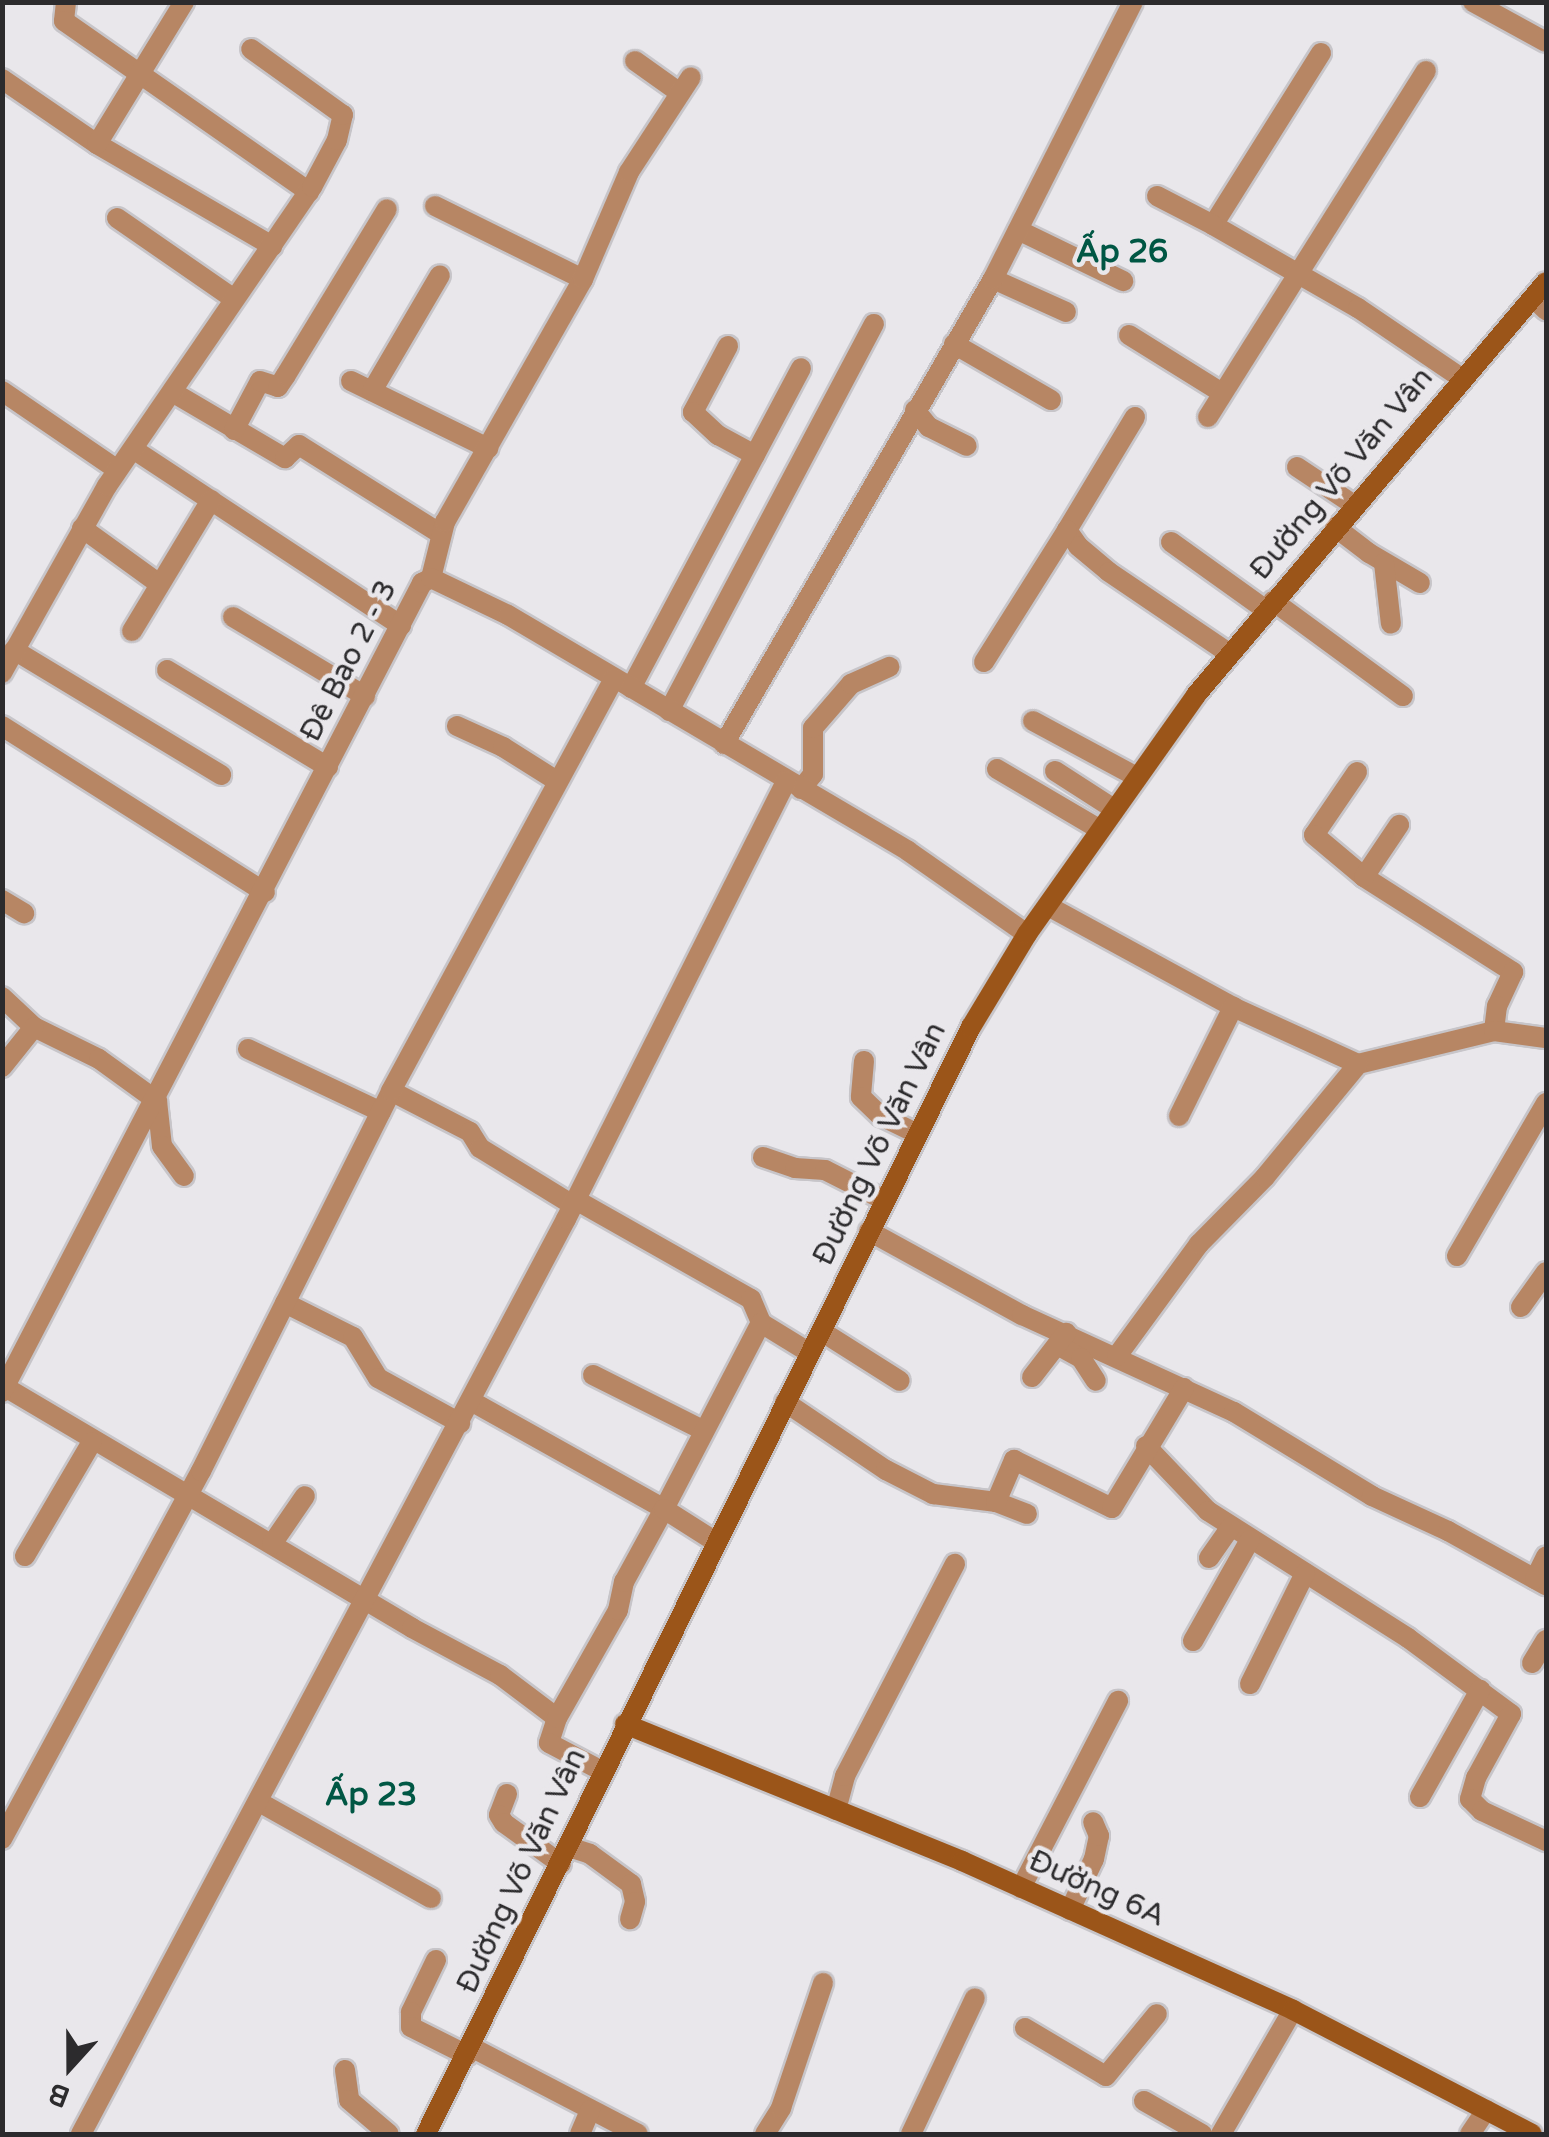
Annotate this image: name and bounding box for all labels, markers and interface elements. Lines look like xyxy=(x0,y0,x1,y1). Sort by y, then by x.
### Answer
district label: Ấp 26 xyxy=(1076,233,1168,271)
street label: Đường Võ Văn Vân xyxy=(1243,361,1441,587)
street label: Đê Bao 2 - 3 xyxy=(293,574,405,748)
street label: Đường Võ Văn Vân xyxy=(806,1017,954,1271)
street label: Đường Võ Văn Vân xyxy=(450,1743,594,1999)
district label: Ấp 23 xyxy=(325,1776,417,1814)
street label: Đường 6A xyxy=(1023,1843,1171,1935)
north arrow xyxy=(20,2017,120,2117)
text: B xyxy=(44,2076,74,2114)

